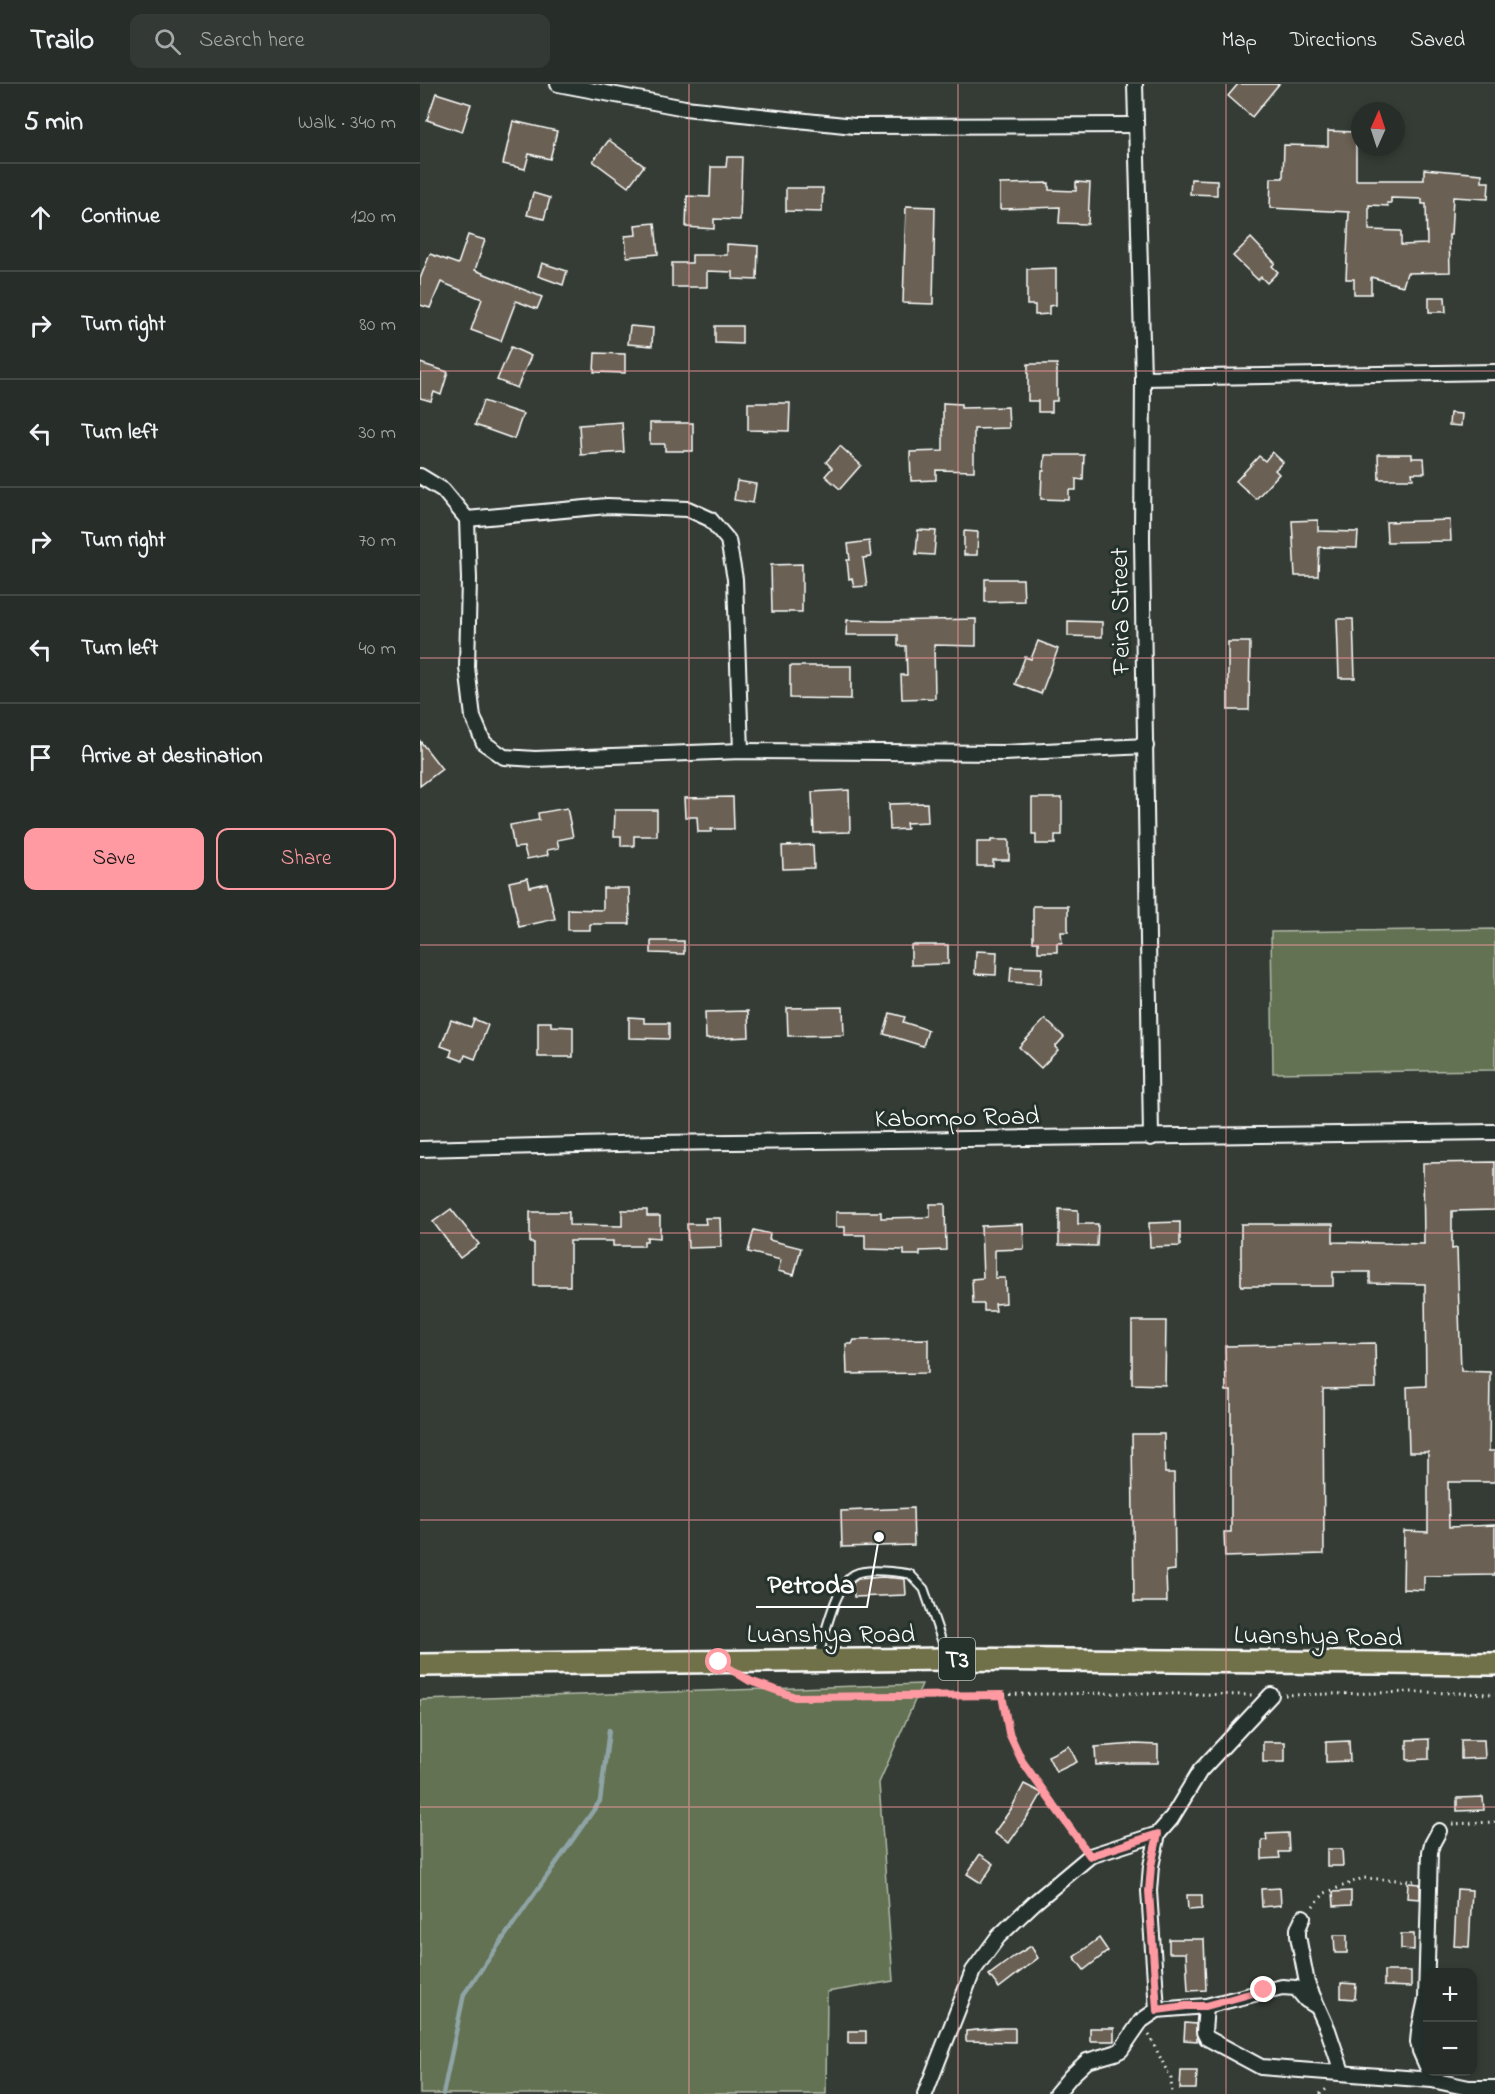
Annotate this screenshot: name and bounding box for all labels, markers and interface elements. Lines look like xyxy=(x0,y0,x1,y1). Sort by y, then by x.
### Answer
search box xyxy=(130,14,550,68)
text: Trailo xyxy=(30,21,94,62)
icon: search xyxy=(151,25,184,58)
text: Search here xyxy=(199,25,305,57)
text: Map xyxy=(1221,26,1257,56)
text: Directions xyxy=(1290,26,1377,56)
text: Saved xyxy=(1410,26,1465,56)
north arrow xyxy=(1351,102,1405,156)
text: 5 min xyxy=(24,104,83,142)
text: Walk · 340 m xyxy=(298,109,396,138)
icon: ahead xyxy=(24,201,57,234)
text: Continue xyxy=(81,201,160,233)
text: 120 m xyxy=(351,203,396,232)
icon: right xyxy=(24,309,57,342)
text: Turn right xyxy=(81,309,166,341)
text: 80 m xyxy=(359,311,396,340)
icon: left xyxy=(24,417,57,450)
text: Turn left xyxy=(81,417,158,449)
text: 30 m xyxy=(359,419,396,448)
icon: right xyxy=(24,525,57,558)
text: Turn right xyxy=(81,525,166,557)
text: 70 m xyxy=(359,527,396,556)
street label: Feira Street xyxy=(1102,547,1142,676)
icon: left xyxy=(24,633,57,666)
text: Turn left xyxy=(81,633,158,665)
text: 40 m xyxy=(359,635,396,664)
icon: arrive xyxy=(24,741,57,774)
text: Arrive at destination xyxy=(81,741,263,773)
button: Save xyxy=(24,828,204,890)
button: Share xyxy=(216,828,396,890)
street label: Kabompo Road xyxy=(874,1099,1040,1139)
callout: Petroda xyxy=(756,1562,867,1607)
text: Petroda xyxy=(767,1567,855,1606)
street label: Luanshya Road xyxy=(747,1617,916,1655)
street label: Luanshya Road xyxy=(1233,1618,1403,1658)
road number: T3 xyxy=(939,1638,975,1680)
route start xyxy=(705,1648,731,1674)
map controls xyxy=(1423,1968,1477,2076)
button: + xyxy=(1423,1968,1477,2022)
route end xyxy=(1250,1976,1276,2002)
button: − xyxy=(1423,2022,1477,2076)

